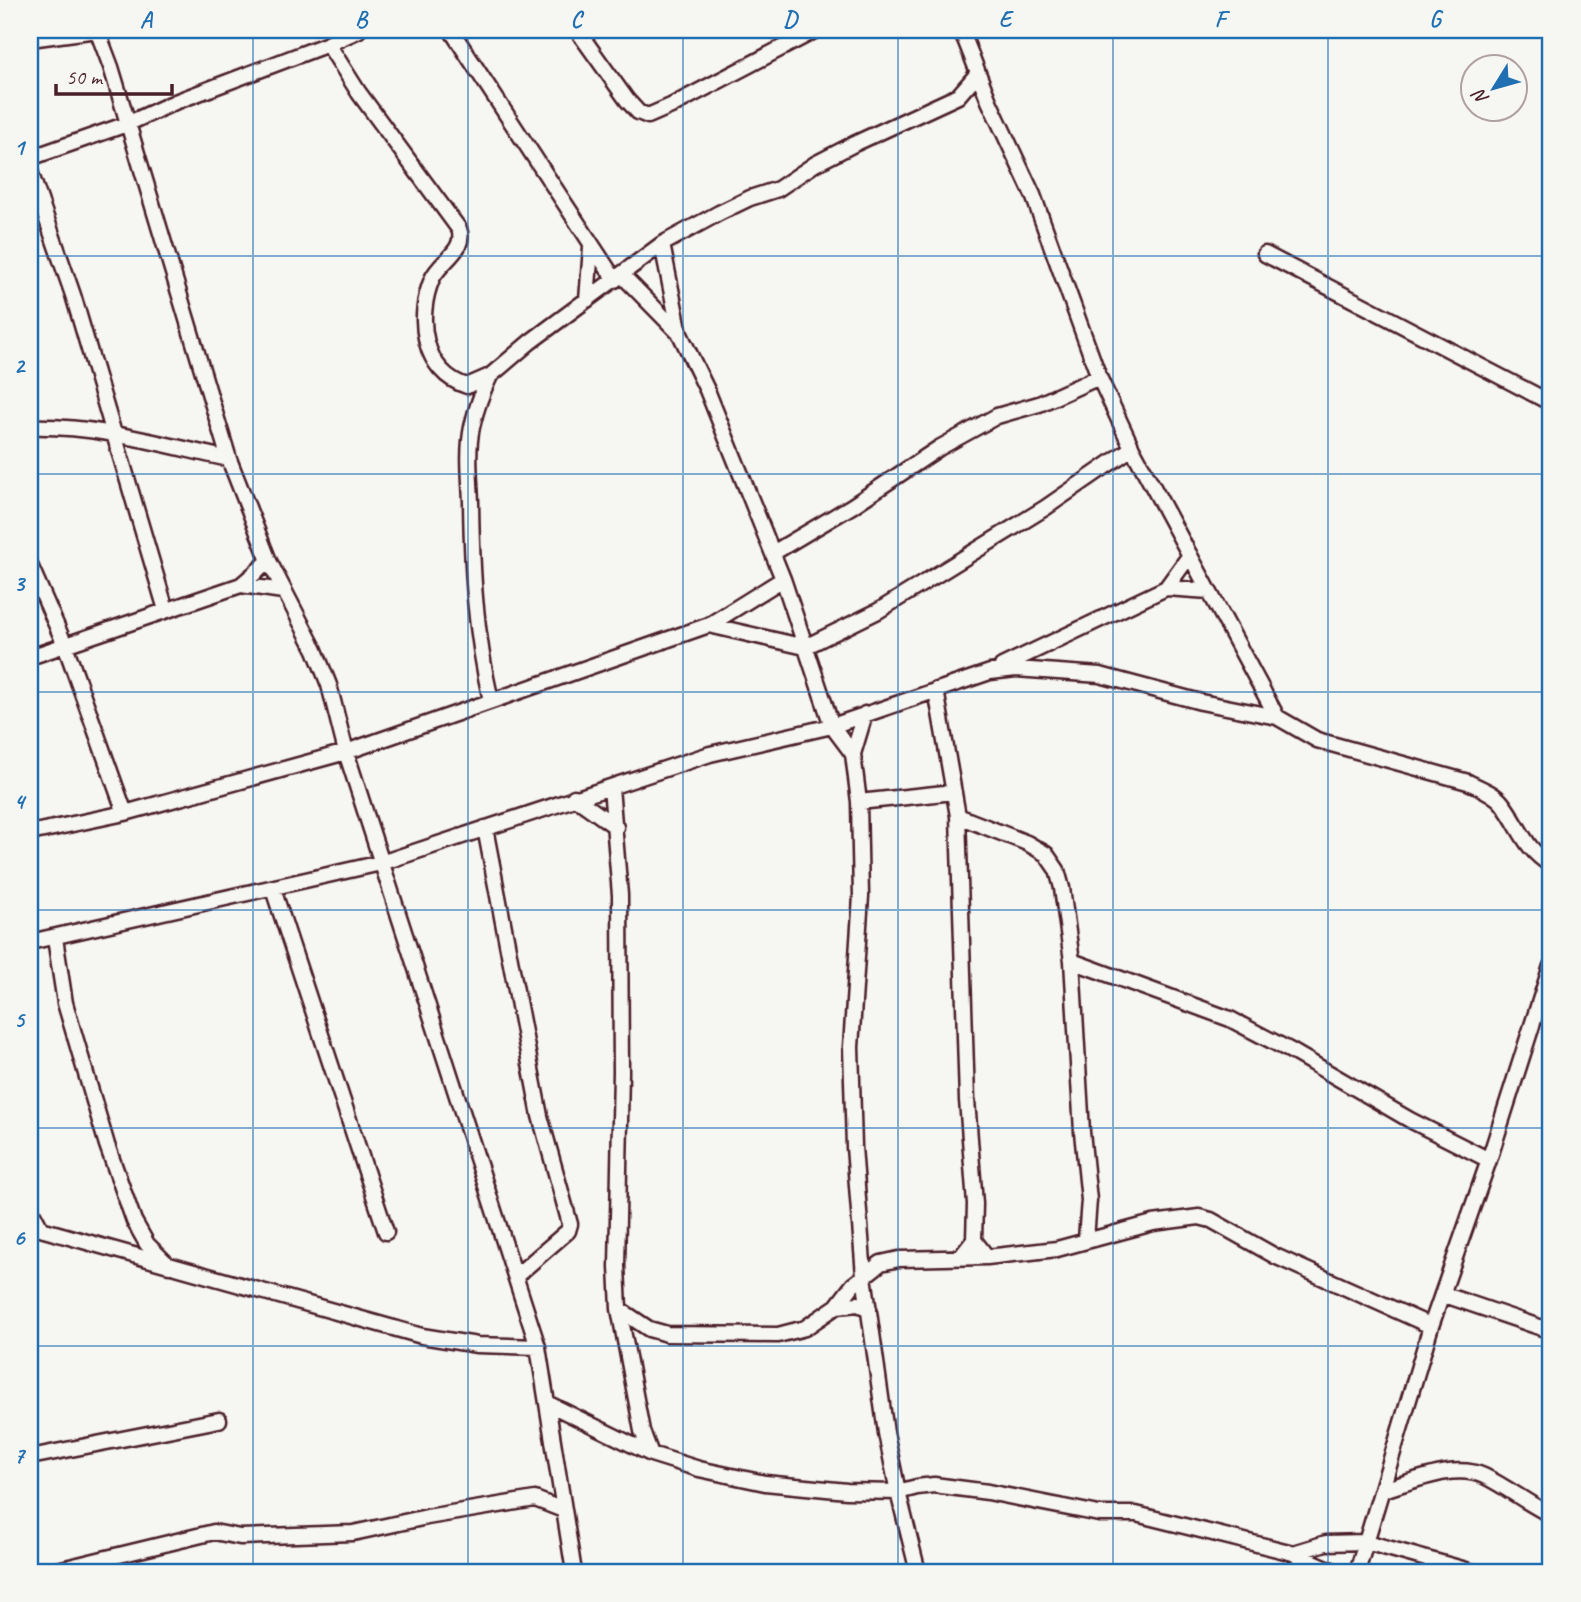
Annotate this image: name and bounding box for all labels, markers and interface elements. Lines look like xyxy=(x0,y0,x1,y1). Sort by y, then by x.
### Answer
text: A xyxy=(140,5,154,34)
text: B xyxy=(355,5,369,34)
text: C xyxy=(571,5,585,34)
text: D xyxy=(783,5,799,34)
text: E xyxy=(999,5,1015,34)
text: F xyxy=(1215,5,1231,34)
text: G xyxy=(1429,5,1444,34)
scale bar xyxy=(56,52,172,96)
north arrow xyxy=(1458,52,1528,122)
text: 50 m xyxy=(66,64,104,90)
text: N xyxy=(1466,83,1494,110)
text: 1 xyxy=(14,133,27,162)
text: 2 xyxy=(14,351,27,380)
text: 3 xyxy=(14,569,27,598)
text: 4 xyxy=(14,787,27,816)
text: 5 xyxy=(14,1005,26,1034)
text: 6 xyxy=(14,1223,27,1252)
text: 7 xyxy=(14,1441,27,1470)

